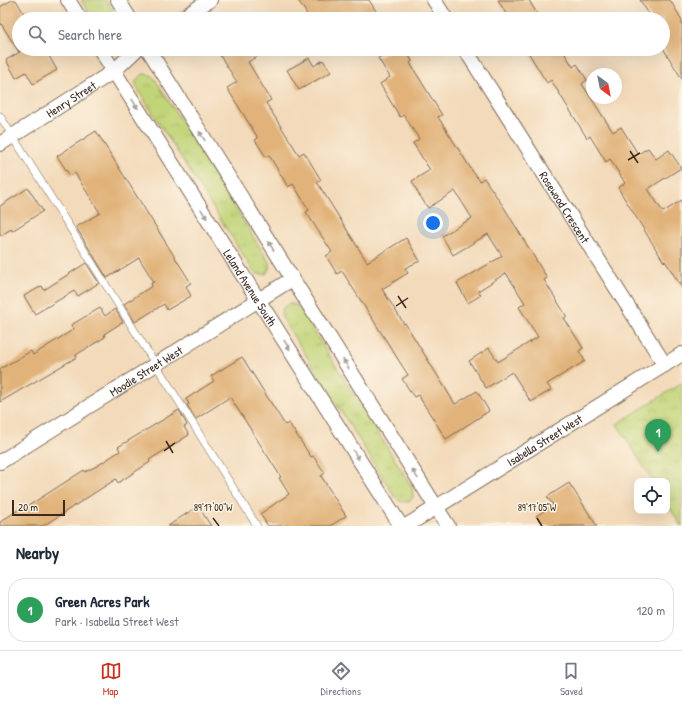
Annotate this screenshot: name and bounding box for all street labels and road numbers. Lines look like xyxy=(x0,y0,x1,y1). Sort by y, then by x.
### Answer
street label: Henry Street xyxy=(42,76,100,121)
street label: Rosewood Crescent xyxy=(536,168,595,247)
street label: Leland Avenue South xyxy=(220,246,281,329)
street label: Moodie Street West xyxy=(106,341,186,400)
street label: Isabella Street West xyxy=(503,409,586,470)

